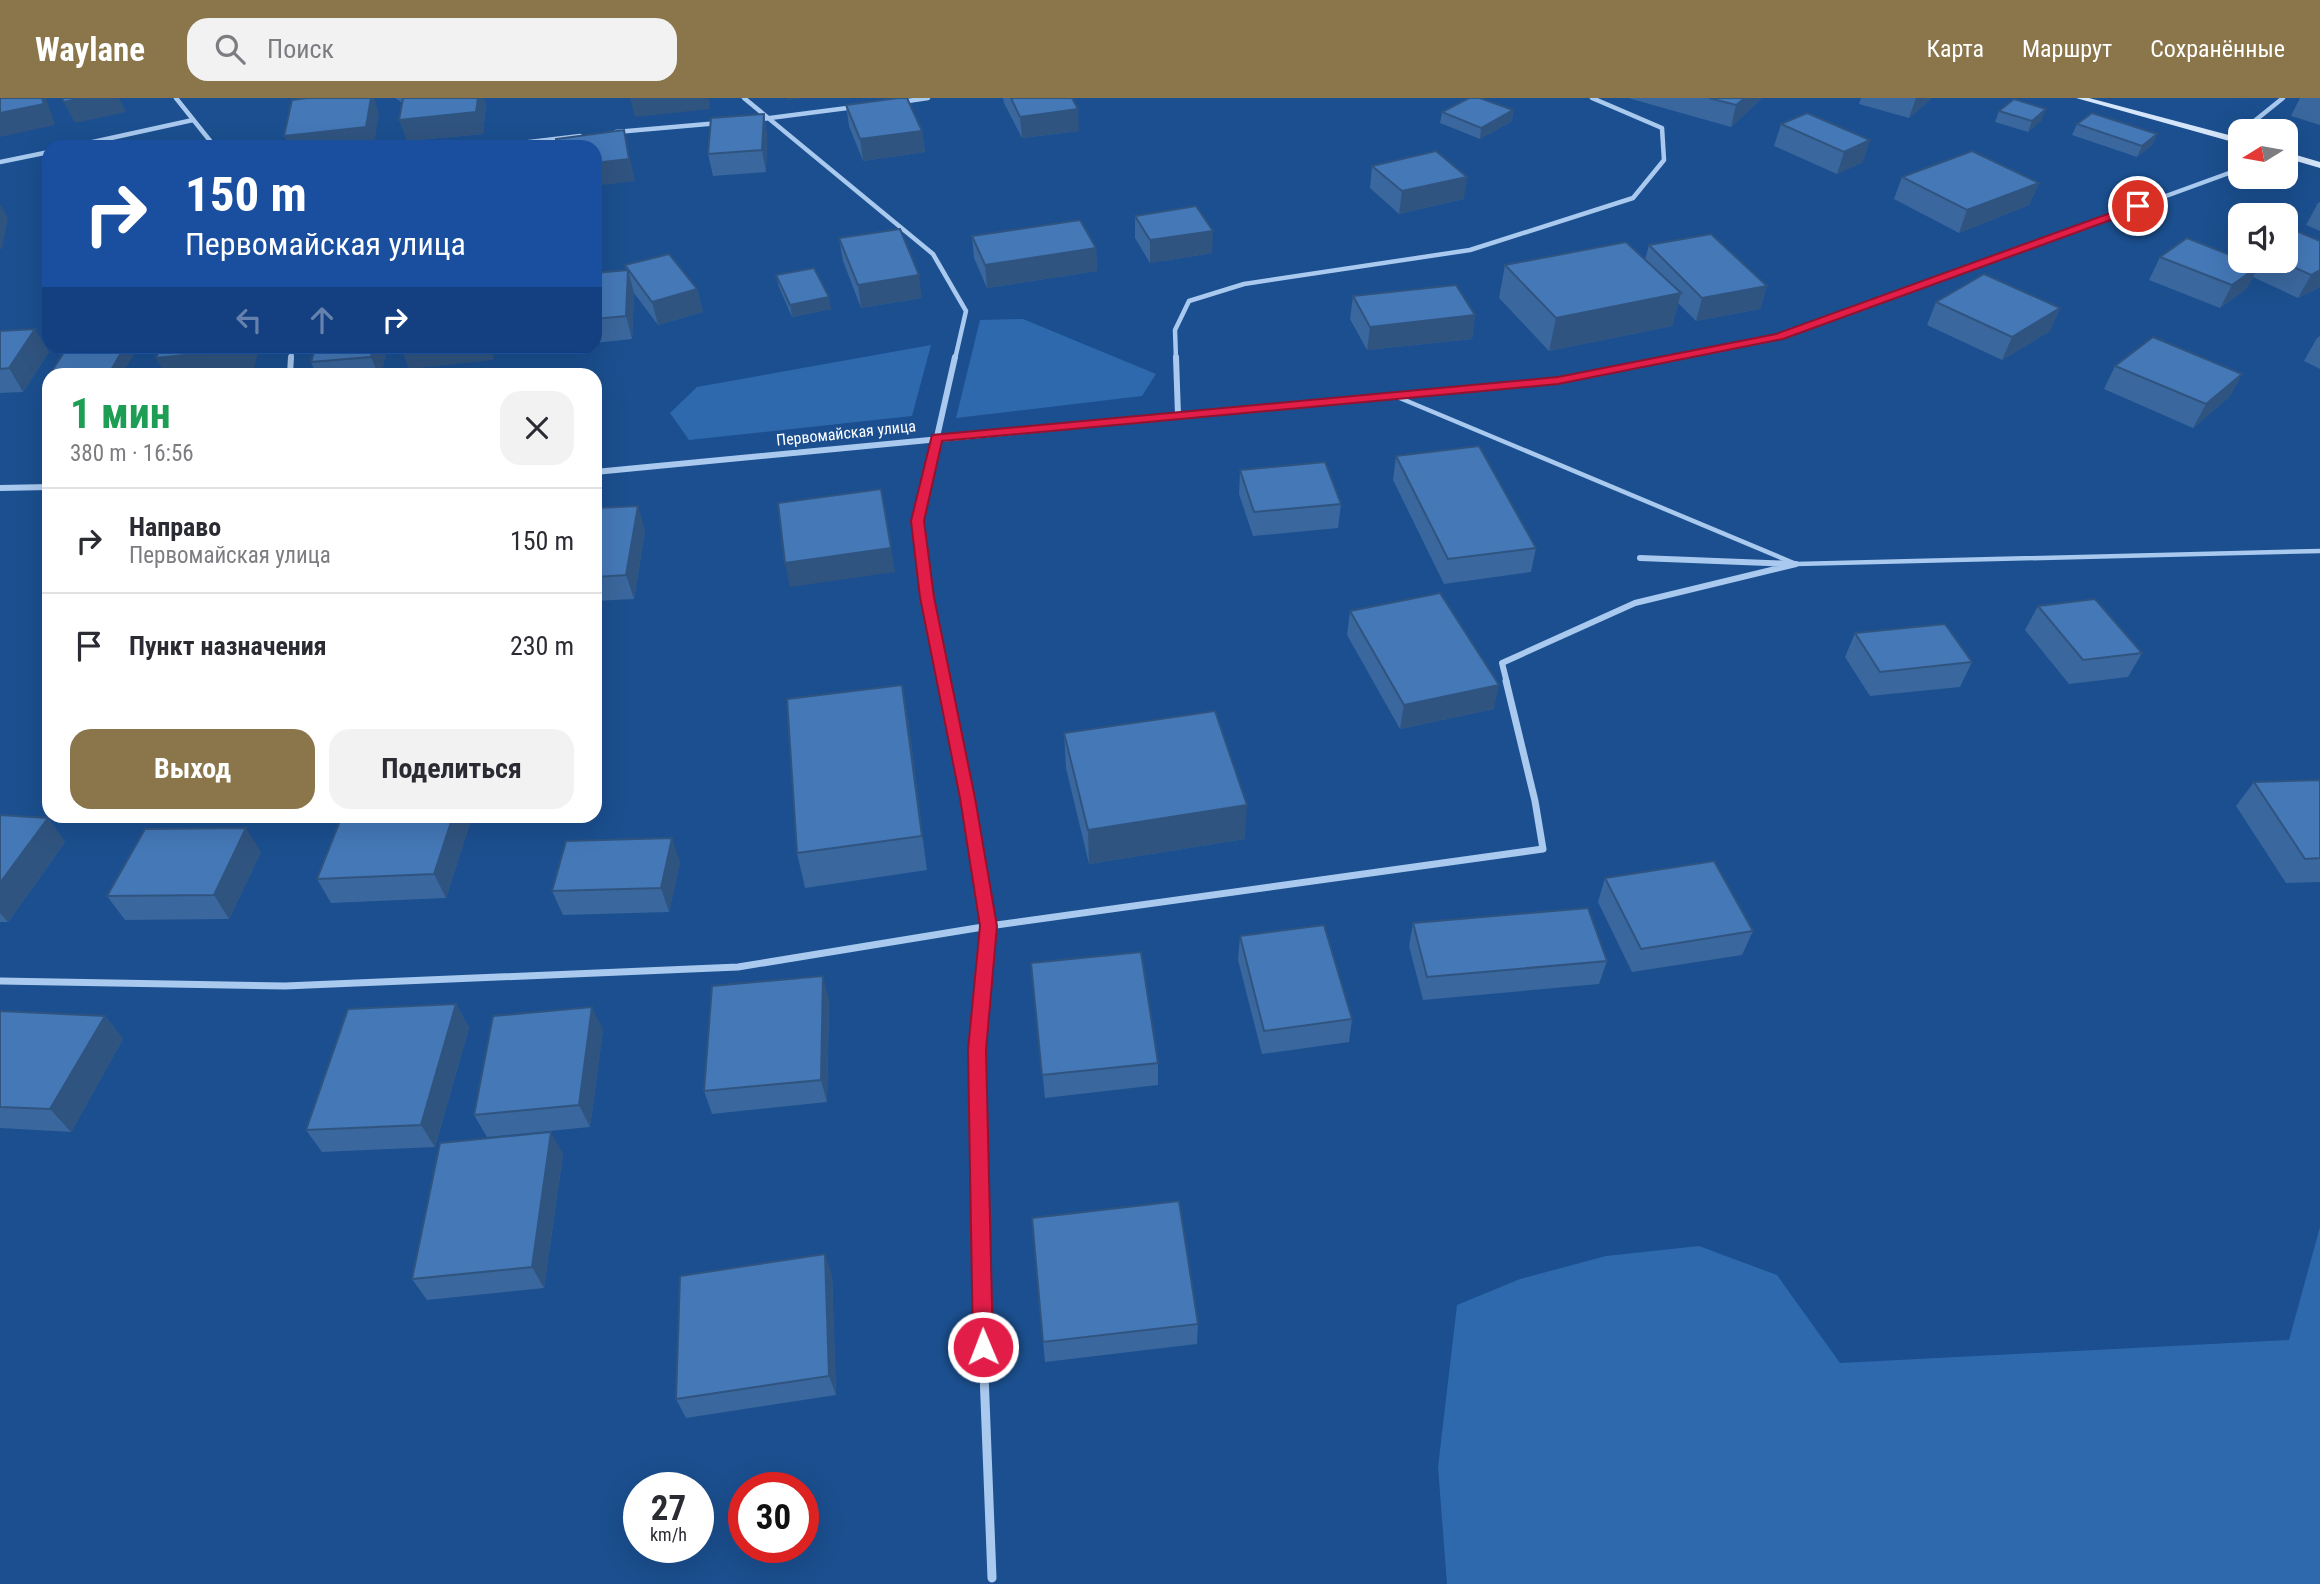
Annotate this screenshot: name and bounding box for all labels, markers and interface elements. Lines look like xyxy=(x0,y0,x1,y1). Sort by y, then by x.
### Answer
search box xyxy=(187,18,677,81)
text: Waylane xyxy=(35,30,145,69)
icon: search xyxy=(211,30,249,68)
text: Поиск xyxy=(267,34,334,64)
text: Карта xyxy=(1927,35,1984,63)
text: Маршрут xyxy=(2022,35,2112,63)
text: Сохранённые xyxy=(2150,35,2285,63)
north arrow xyxy=(2228,119,2298,189)
map controls xyxy=(2228,119,2298,273)
text: 150 m xyxy=(185,166,307,223)
icon: right xyxy=(70,168,161,259)
pin xyxy=(2108,176,2168,236)
icon: arrive xyxy=(2119,187,2157,225)
button: sound xyxy=(2228,203,2298,273)
text: Первомайская улица xyxy=(185,225,466,263)
icon: left xyxy=(230,301,268,339)
icon: ahead xyxy=(303,301,341,339)
icon: right xyxy=(376,301,414,339)
text: 1 мин xyxy=(70,389,171,438)
button: close xyxy=(500,391,574,465)
street label: Первомайская улица xyxy=(775,416,917,450)
text: 380 m · 16:56 xyxy=(70,440,194,467)
text: Направо xyxy=(129,512,221,542)
icon: right xyxy=(70,522,108,560)
text: 150 m xyxy=(510,526,574,556)
text: Первомайская улица xyxy=(129,542,331,569)
icon: arrive xyxy=(70,627,108,665)
text: Пункт назначения xyxy=(129,631,327,661)
text: 230 m xyxy=(510,631,574,661)
button: Выход xyxy=(70,729,315,809)
button: Поделиться xyxy=(329,729,574,809)
position arrow xyxy=(946,1310,1020,1384)
speed limit sign: 30 xyxy=(728,1472,819,1563)
text: 27 xyxy=(651,1488,686,1529)
text: km/h xyxy=(650,1524,687,1545)

